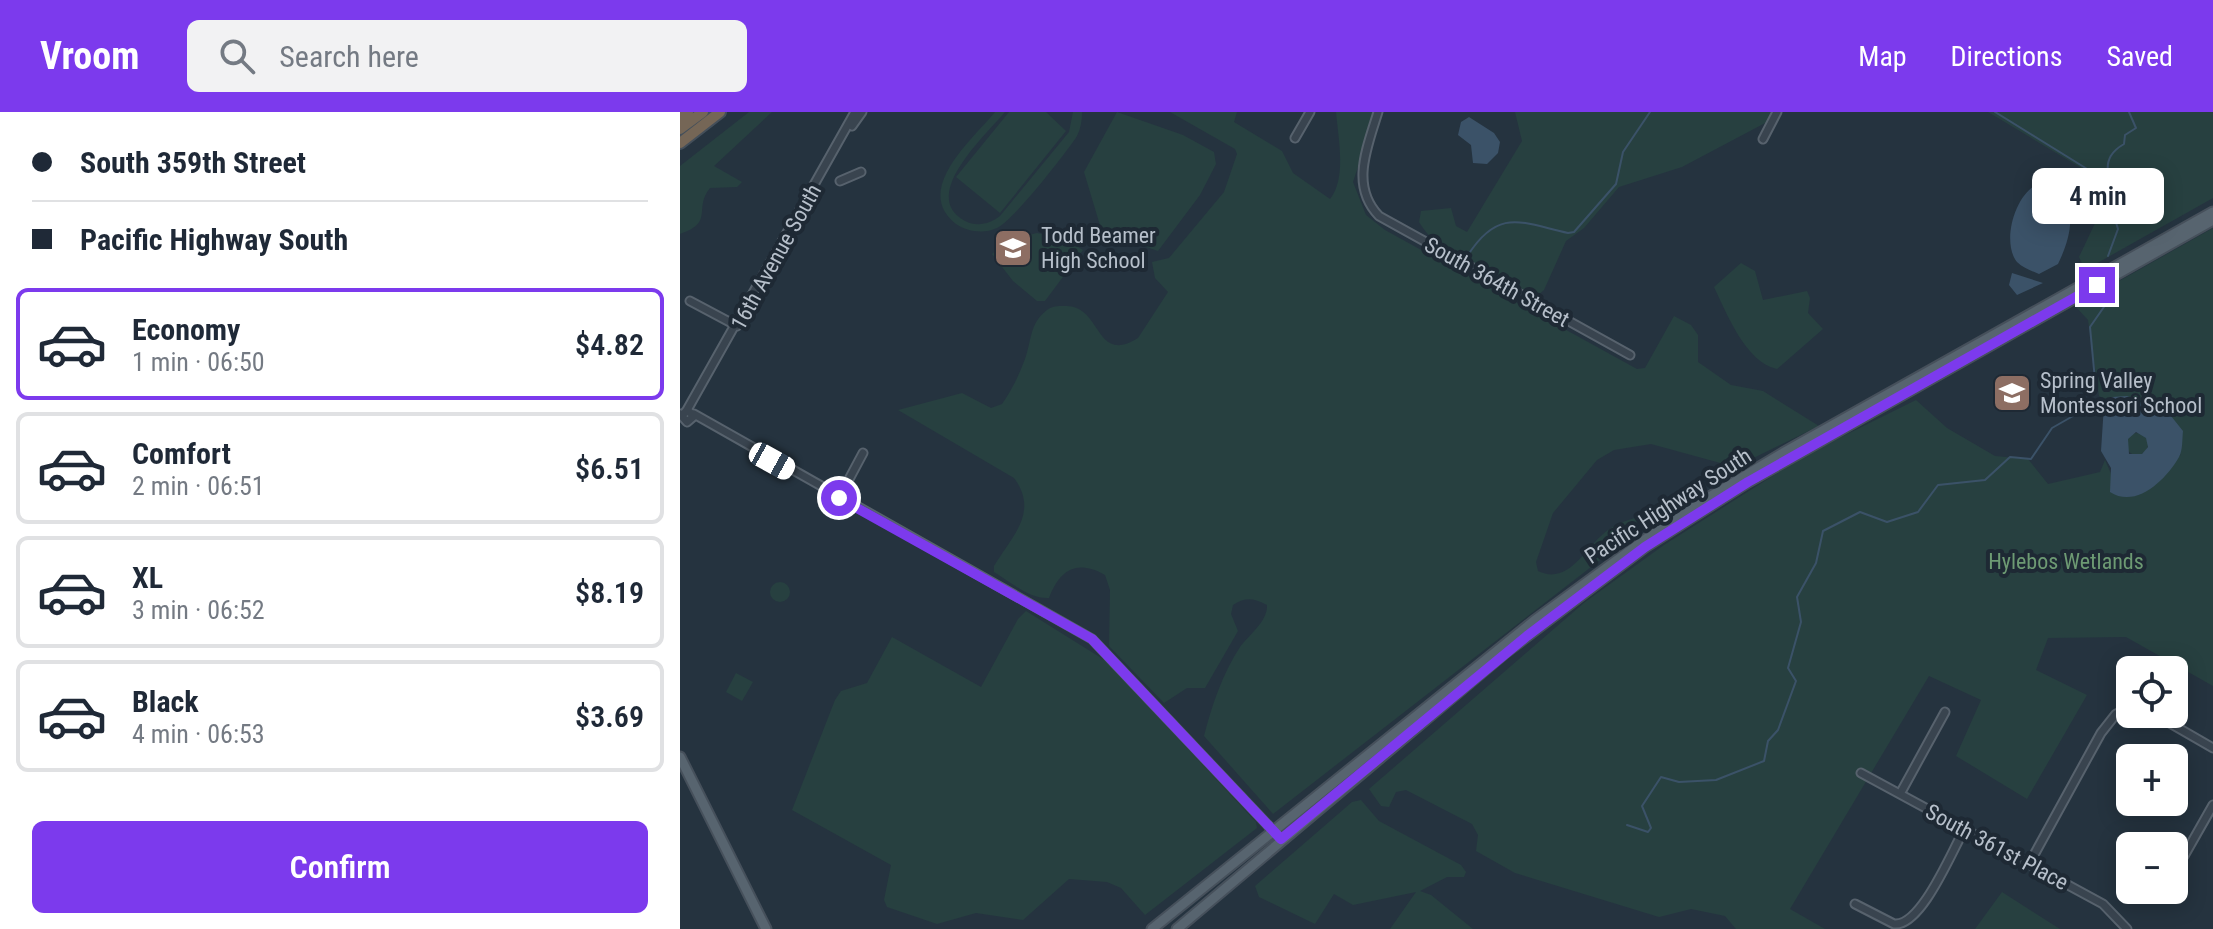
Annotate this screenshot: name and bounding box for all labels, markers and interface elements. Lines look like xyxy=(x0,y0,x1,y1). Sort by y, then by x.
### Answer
search box xyxy=(187,20,747,92)
text: Vroom xyxy=(40,34,139,78)
icon: search xyxy=(215,34,259,78)
text: Search here xyxy=(279,39,419,74)
text: Map xyxy=(1858,40,1907,73)
text: Directions xyxy=(1951,40,2062,73)
text: Saved xyxy=(2106,40,2173,73)
text: South 359th Street xyxy=(80,145,306,180)
callout: 4 min xyxy=(2031,169,2163,225)
street label: 16th Avenue South xyxy=(726,180,826,334)
text: 4 min xyxy=(2069,181,2127,211)
text: Pacific Highway South xyxy=(80,222,348,257)
place label: Todd Beamer High School xyxy=(1041,223,1156,273)
school or university icon: Todd Beamer High School xyxy=(992,227,1034,269)
street label: South 364th Street xyxy=(1420,232,1574,332)
route end xyxy=(2079,267,2115,303)
icon: car xyxy=(36,308,108,380)
text: Economy xyxy=(132,312,240,347)
text: $4.82 xyxy=(575,327,644,362)
text: 1 min · 06:50 xyxy=(132,347,265,377)
place label: Spring Valley Montessori School xyxy=(2040,368,2202,418)
school or university icon: Spring Valley Montessori School xyxy=(1991,372,2033,414)
icon: car xyxy=(36,432,108,504)
text: Comfort xyxy=(132,436,231,471)
car xyxy=(745,439,799,483)
street label: Pacific Highway South xyxy=(1580,443,1756,569)
text: $6.51 xyxy=(575,451,644,486)
text: 2 min · 06:51 xyxy=(132,471,265,501)
route start xyxy=(821,480,857,516)
park label: Hylebos Wetlands xyxy=(1988,549,2144,574)
icon: car xyxy=(36,556,108,628)
text: XL xyxy=(132,560,163,595)
text: $8.19 xyxy=(575,575,644,610)
text: 3 min · 06:52 xyxy=(132,595,265,625)
map controls xyxy=(2116,656,2188,904)
button: locate xyxy=(2116,656,2188,728)
icon: car xyxy=(36,680,108,752)
text: Black xyxy=(132,684,199,719)
text: $3.69 xyxy=(575,699,644,734)
text: 4 min · 06:53 xyxy=(132,719,265,749)
button: + xyxy=(2116,744,2188,816)
street label: South 361st Place xyxy=(1922,799,2072,895)
button: Confirm xyxy=(32,821,648,913)
button: − xyxy=(2116,832,2188,904)

